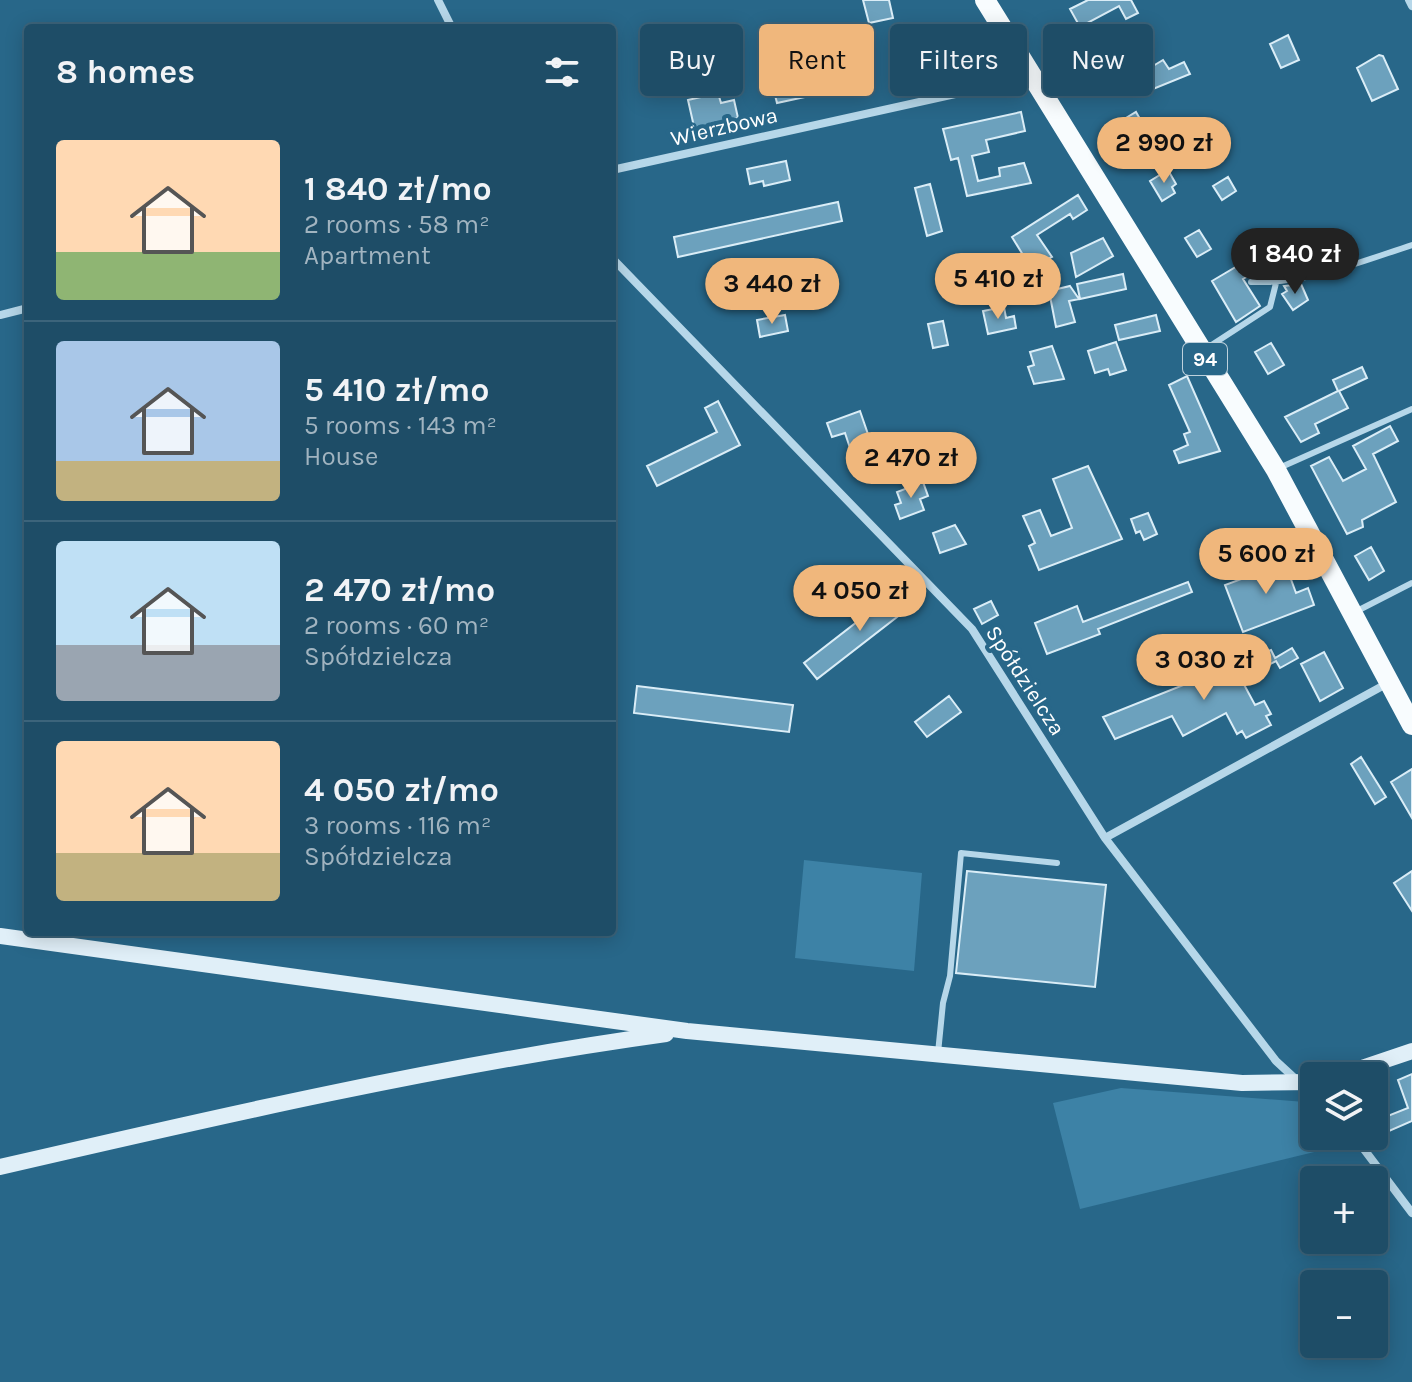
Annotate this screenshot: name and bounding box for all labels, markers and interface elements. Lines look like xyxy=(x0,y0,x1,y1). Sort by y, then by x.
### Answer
chip: Buy xyxy=(640,24,743,96)
chip: Rent xyxy=(759,24,874,96)
chip: Filters xyxy=(890,24,1027,96)
chip: New xyxy=(1043,24,1153,96)
icon: filters xyxy=(540,50,584,94)
text: 8 homes xyxy=(56,52,195,92)
street label: Wierzbowa xyxy=(668,102,780,152)
pin: 2 990 zł xyxy=(1081,117,1247,185)
text: 2 990 zł xyxy=(1115,127,1213,158)
text: 1 840 zł/mo xyxy=(304,169,492,209)
icon: home xyxy=(120,172,216,268)
text: 2 rooms · 58 m² xyxy=(304,209,490,240)
pin: 1 840 zł xyxy=(1212,228,1378,296)
text: 1 840 zł xyxy=(1249,238,1341,269)
text: Apartment xyxy=(304,240,431,271)
pin: 5 410 zł xyxy=(915,253,1081,321)
pin: 3 440 zł xyxy=(689,258,855,326)
text: 5 410 zł xyxy=(953,263,1043,294)
text: 3 440 zł xyxy=(723,268,821,299)
road number: 94 xyxy=(1183,343,1227,375)
text: 5 410 zł/mo xyxy=(304,370,490,410)
icon: home xyxy=(120,373,216,469)
text: 5 rooms · 143 m² xyxy=(304,410,497,441)
pin: 2 470 zł xyxy=(828,432,994,500)
text: House xyxy=(304,441,378,472)
text: 2 470 zł xyxy=(864,442,958,473)
pin: 5 600 zł xyxy=(1183,528,1349,596)
text: 5 600 zł xyxy=(1217,538,1315,569)
pin: 4 050 zł xyxy=(777,565,943,633)
text: 2 470 zł/mo xyxy=(304,570,495,610)
icon: home xyxy=(120,573,216,669)
text: 4 050 zł xyxy=(811,575,909,606)
text: 2 rooms · 60 m² xyxy=(304,610,489,641)
street label: Spółdzielcza xyxy=(980,621,1070,740)
pin: 3 030 zł xyxy=(1121,634,1287,702)
text: Spółdzielcza xyxy=(304,641,453,672)
text: 3 030 zł xyxy=(1154,644,1254,675)
text: 4 050 zł/mo xyxy=(304,770,499,810)
icon: home xyxy=(120,773,216,869)
text: 3 rooms · 116 m² xyxy=(304,810,491,841)
text: Spółdzielcza xyxy=(304,841,453,872)
map controls xyxy=(1300,1062,1388,1358)
button: layers xyxy=(1300,1062,1388,1150)
button: + xyxy=(1300,1166,1388,1254)
button: − xyxy=(1300,1270,1388,1358)

